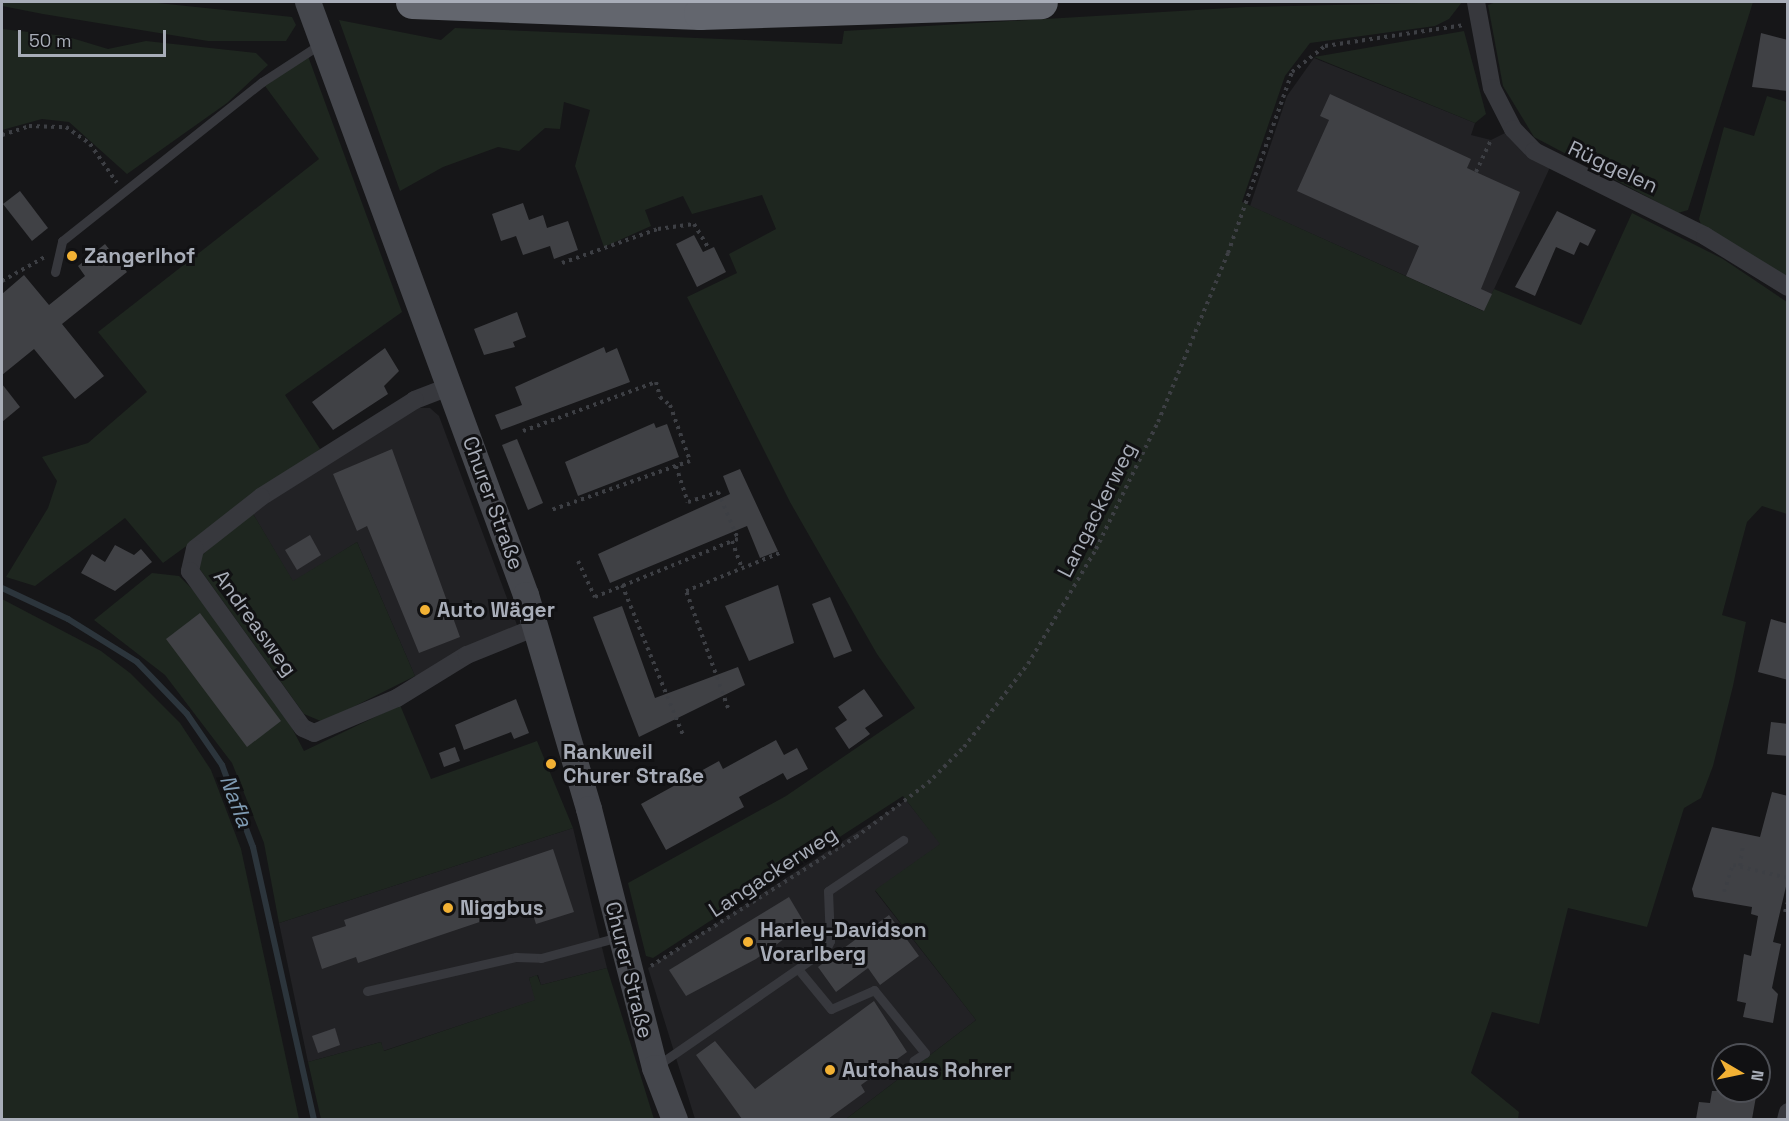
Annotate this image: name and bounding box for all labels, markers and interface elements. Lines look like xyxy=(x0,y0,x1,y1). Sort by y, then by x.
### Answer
scale bar xyxy=(21,18,170,56)
text: 50 m xyxy=(29,29,71,52)
street label: Rüggelen xyxy=(1564,135,1662,199)
place label: Zangerlhof xyxy=(84,243,195,269)
marker: Zangerlhof xyxy=(65,249,79,263)
street label: Churer Straße xyxy=(457,433,529,573)
street label: Langackerweg xyxy=(1052,438,1142,582)
street label: Andreasweg xyxy=(208,565,302,681)
place label: Auto Wäger xyxy=(437,597,555,623)
marker: Auto Wäger xyxy=(418,603,432,617)
place label: Rankweil Churer Straße xyxy=(563,739,704,789)
marker: Rankweil Churer Straße xyxy=(544,757,558,771)
water label: Nafla xyxy=(214,771,258,831)
street label: Langackerweg xyxy=(704,821,842,923)
place label: Niggbus xyxy=(460,895,544,921)
street label: Churer Straße xyxy=(600,899,658,1041)
marker: Niggbus xyxy=(441,901,455,915)
place label: Harley-Davidson Vorarlberg xyxy=(760,917,927,967)
marker: Harley-Davidson Vorarlberg xyxy=(741,935,755,949)
north arrow xyxy=(1711,1043,1771,1103)
place label: Autohaus Rohrer xyxy=(842,1057,1012,1083)
marker: Autohaus Rohrer xyxy=(823,1063,837,1077)
text: N xyxy=(1746,1069,1769,1083)

